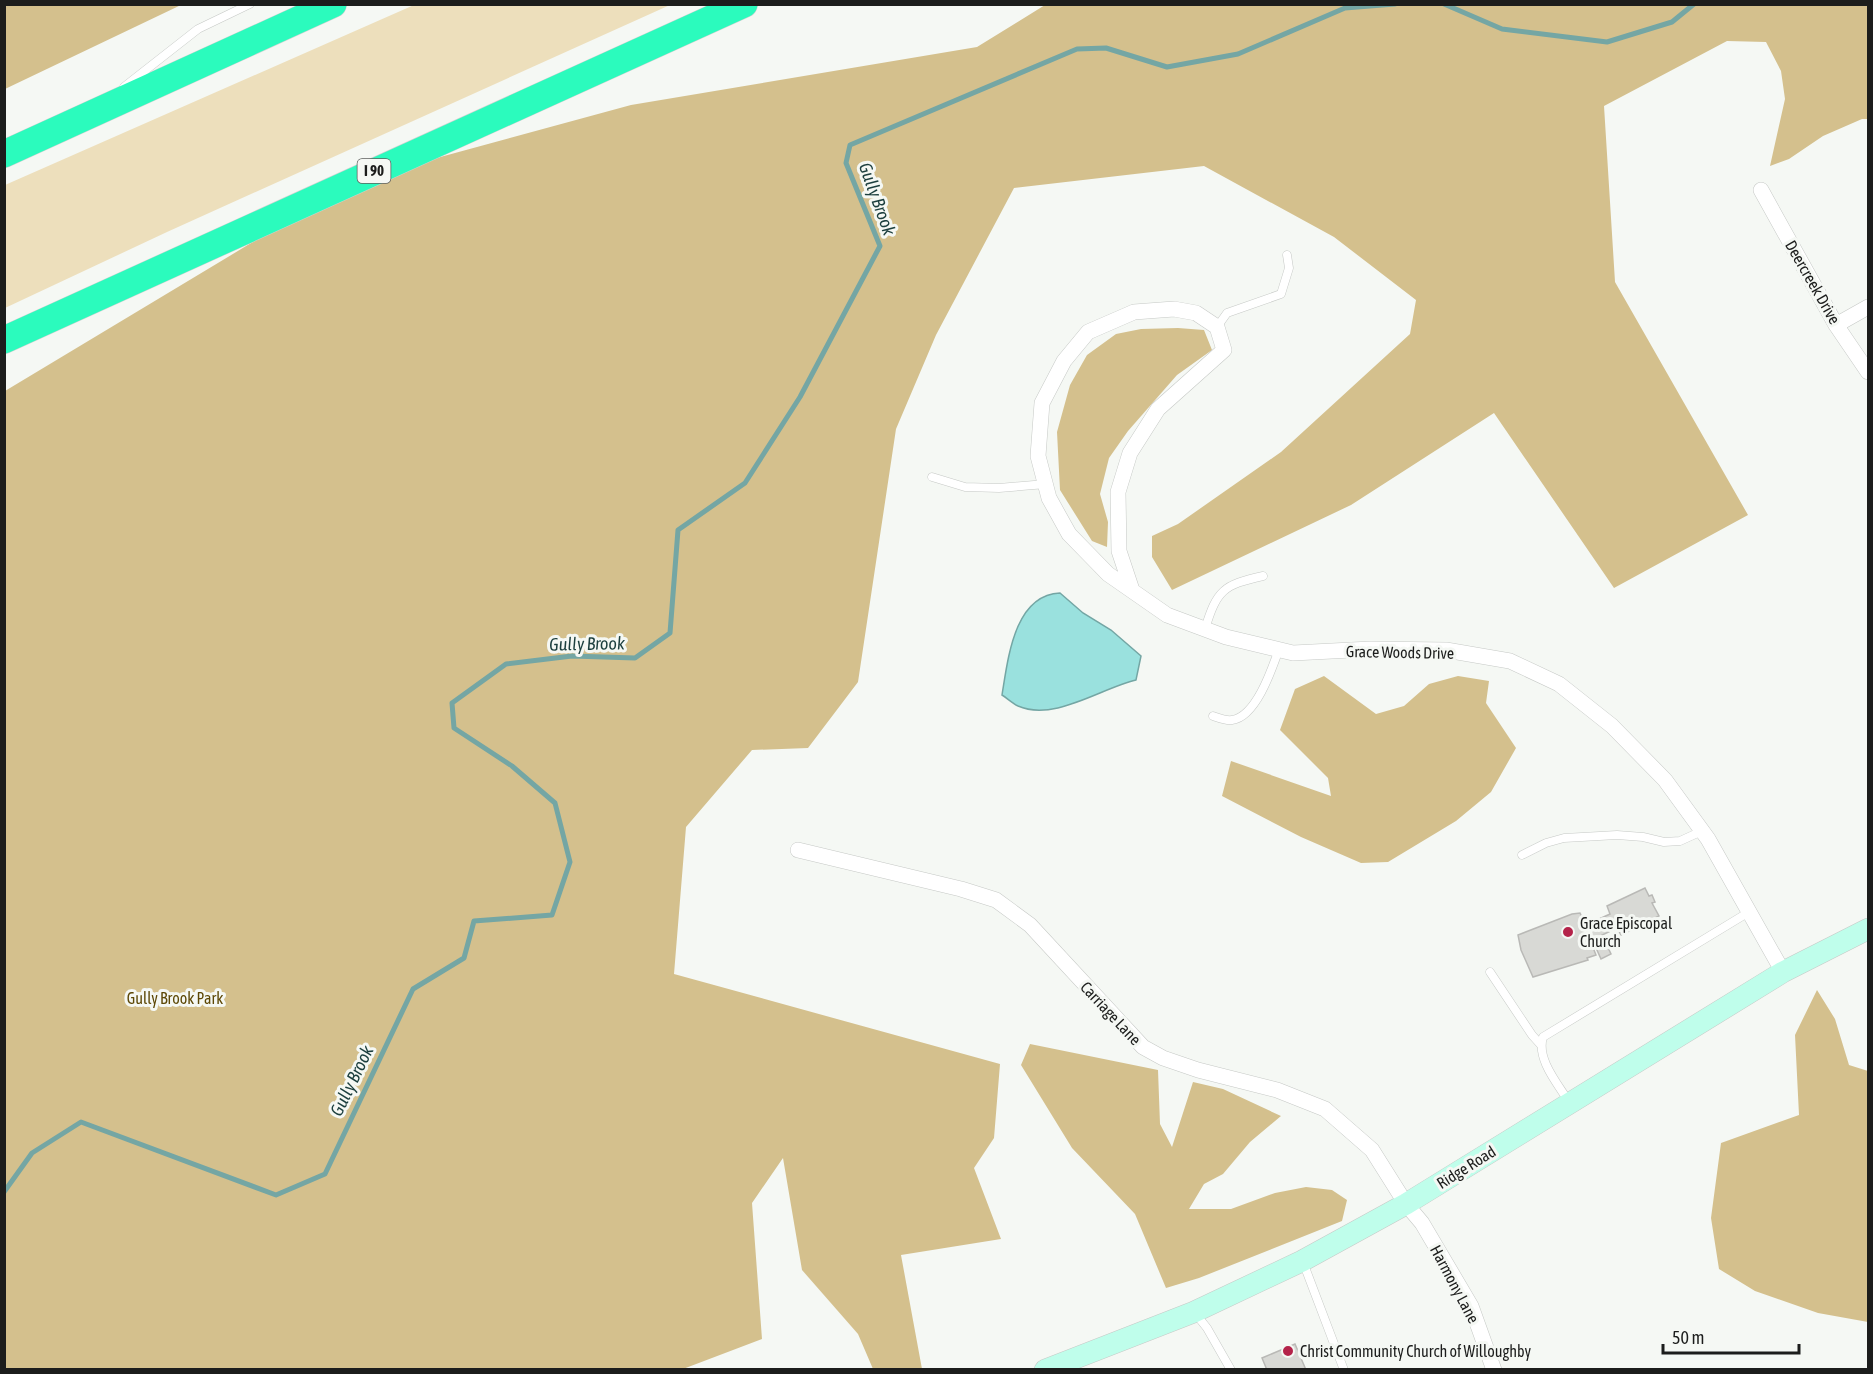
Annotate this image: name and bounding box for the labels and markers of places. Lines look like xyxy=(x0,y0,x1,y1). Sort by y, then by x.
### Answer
place label: Grace Episcopal Church xyxy=(1580,914,1673,950)
marker: Grace Episcopal Church xyxy=(1561,925,1575,939)
place label: Christ Community Church of Willoughby xyxy=(1300,1342,1531,1361)
marker: Christ Community Church of Willoughby xyxy=(1281,1344,1295,1358)

